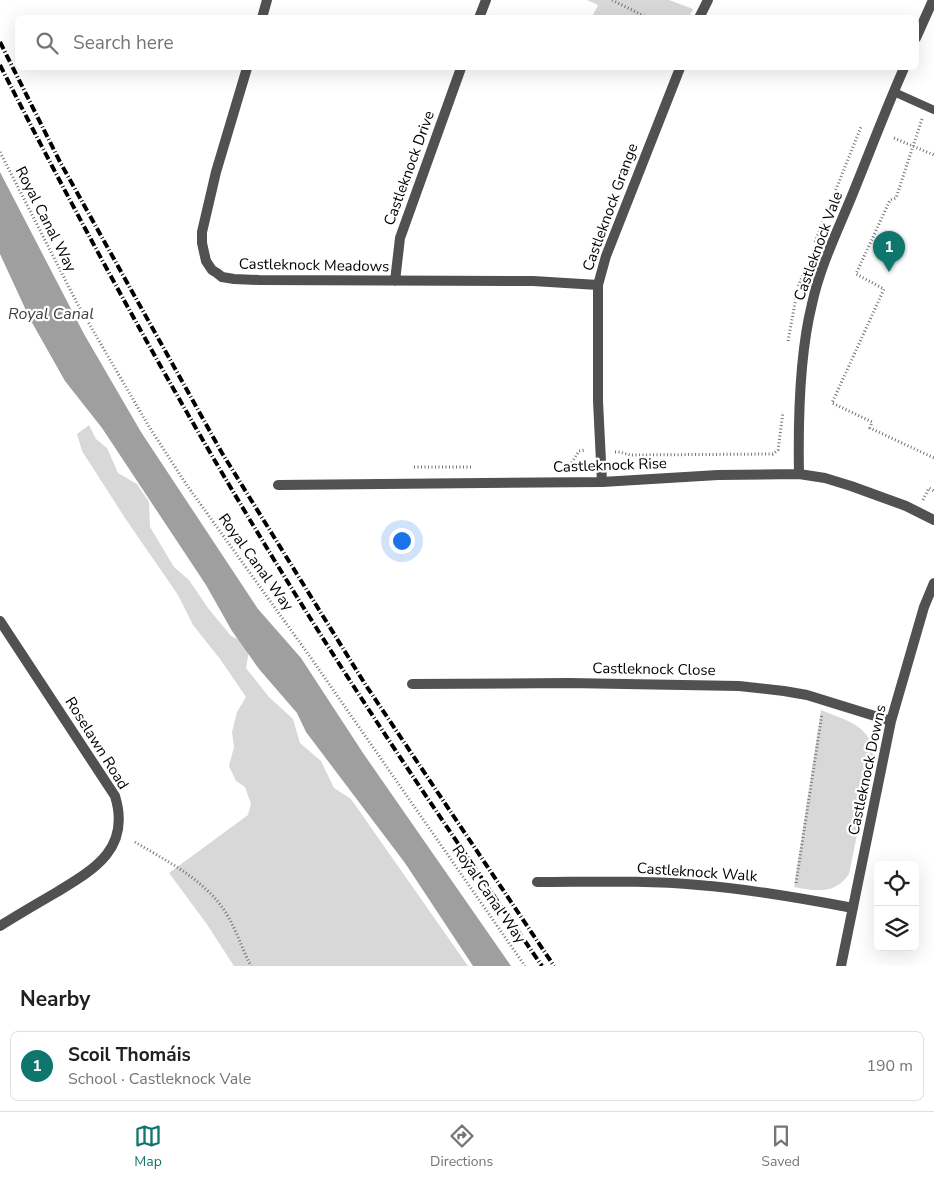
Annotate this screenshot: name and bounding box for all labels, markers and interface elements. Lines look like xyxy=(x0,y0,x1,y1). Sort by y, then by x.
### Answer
search box xyxy=(15,15,919,70)
icon: search xyxy=(33,29,61,57)
text: Search here xyxy=(73,30,174,56)
street label: Castleknock Drive xyxy=(379,108,439,228)
street label: Castleknock Grange xyxy=(578,140,642,274)
street label: Royal Canal Way xyxy=(11,163,81,275)
street label: Castleknock Vale xyxy=(789,189,847,303)
pin: 1 xyxy=(873,231,905,272)
street label: Castleknock Meadows xyxy=(239,254,389,276)
water label: Royal Canal xyxy=(8,303,94,325)
street label: Castleknock Rise xyxy=(553,453,667,477)
street label: Royal Canal Way xyxy=(214,509,298,615)
your location xyxy=(389,528,415,554)
street label: Castleknock Close xyxy=(592,658,716,680)
street label: Roselawn Road xyxy=(61,693,133,793)
street label: Castleknock Downs xyxy=(843,703,891,837)
street label: Royal Canal Way xyxy=(448,841,531,947)
street label: Castleknock Walk xyxy=(636,858,758,886)
map controls xyxy=(874,861,919,951)
button: locate xyxy=(874,861,919,906)
button: layers xyxy=(874,906,919,951)
text: Nearby xyxy=(20,985,90,1013)
text: Scoil Thomáis xyxy=(68,1042,191,1068)
text: 1 xyxy=(32,1055,42,1077)
text: 190 m xyxy=(866,1055,913,1077)
text: School · Castleknock Vale xyxy=(68,1068,251,1090)
tab: Map xyxy=(134,1122,162,1171)
tab: Directions xyxy=(430,1122,493,1171)
tab: Saved xyxy=(761,1122,800,1171)

